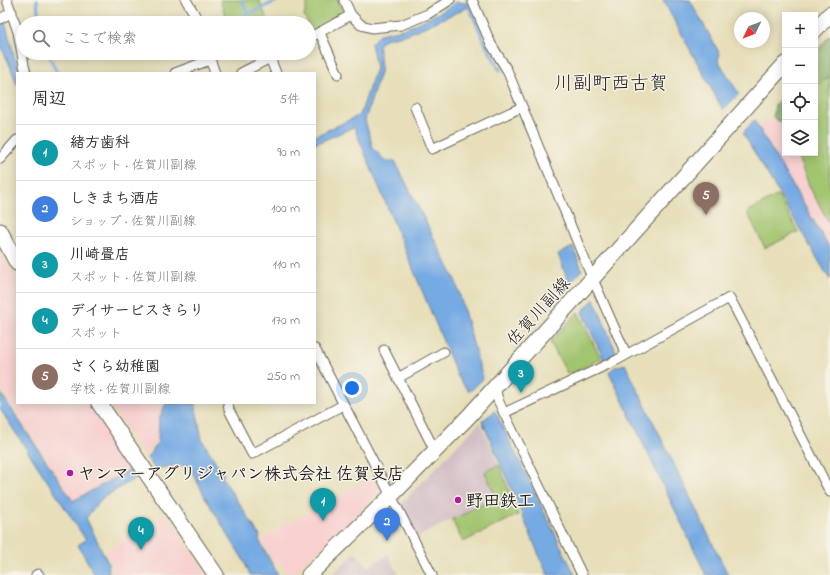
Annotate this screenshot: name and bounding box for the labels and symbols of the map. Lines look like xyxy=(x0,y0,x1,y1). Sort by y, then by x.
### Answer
north arrow xyxy=(734,12,770,48)
district label: 川副町西古賀 xyxy=(554,71,668,98)
pin: 5 xyxy=(693,182,719,215)
street label: 佐賀川副線 xyxy=(501,272,577,352)
pin: 3 xyxy=(508,360,534,393)
your location xyxy=(342,378,362,398)
place label: ヤンマーアグリジャパン株式会社 佐賀支店 xyxy=(78,462,404,487)
marker: ヤンマーアグリジャパン株式会社 佐賀支店 xyxy=(65,468,75,478)
pin: 1 xyxy=(310,488,336,521)
place label: 野田鉄工 xyxy=(466,489,534,514)
marker: 野田鉄工 xyxy=(453,495,463,505)
pin: 2 xyxy=(374,508,400,541)
pin: 4 xyxy=(128,517,154,550)

